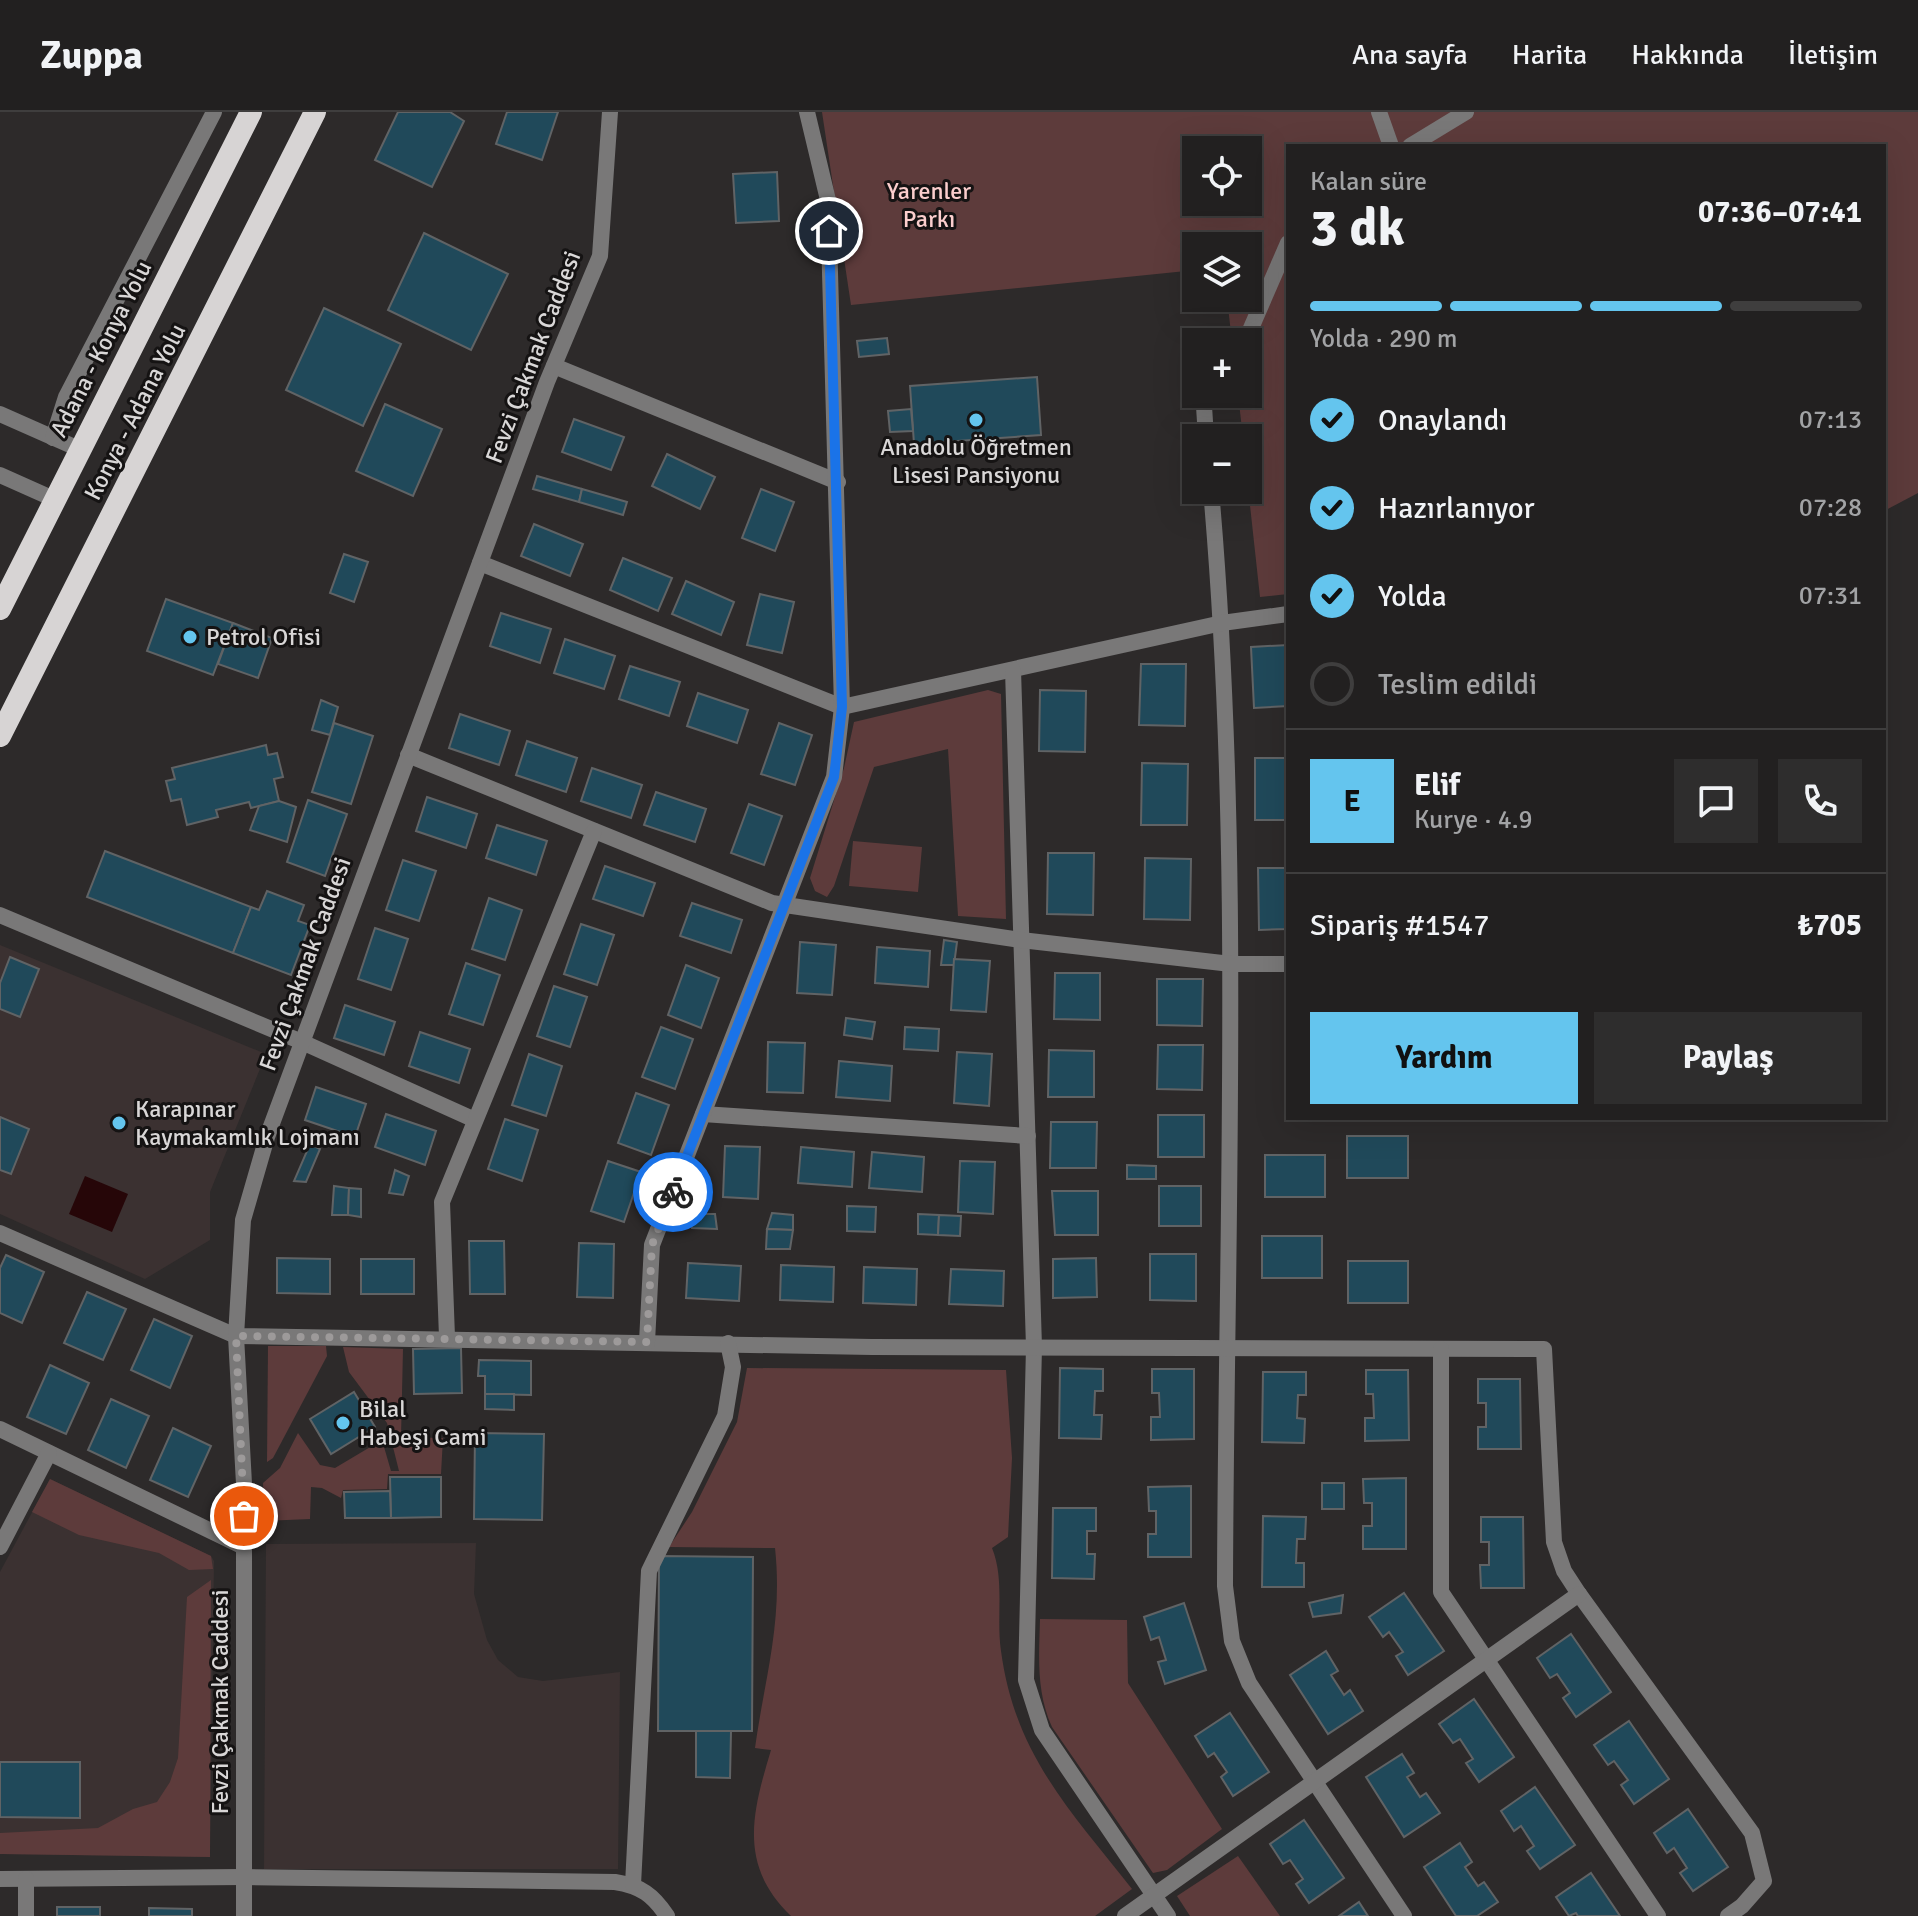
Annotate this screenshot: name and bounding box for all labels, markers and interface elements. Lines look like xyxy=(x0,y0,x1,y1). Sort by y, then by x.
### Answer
text: Zuppa xyxy=(40,32,143,79)
text: Ana sayfa xyxy=(1352,38,1468,72)
text: Harita xyxy=(1512,38,1587,72)
text: Hakkında xyxy=(1631,38,1744,72)
text: İletişim xyxy=(1788,38,1878,72)
map controls xyxy=(1182,136,1262,504)
button: locate xyxy=(1182,136,1262,216)
text: Kalan süre xyxy=(1310,166,1427,198)
park label: Yarenler Parkı xyxy=(887,176,971,234)
text: 07:36–07:41 xyxy=(1698,194,1862,231)
text: 3 dk xyxy=(1310,196,1405,260)
pin xyxy=(795,197,863,265)
icon: home xyxy=(807,209,851,253)
button: layers xyxy=(1182,232,1262,312)
street label: Fevzi Çakmak Caddesi xyxy=(479,247,587,467)
street label: Adana - Konya Yolu xyxy=(44,256,158,442)
street label: Konya - Adana Yolu xyxy=(78,319,192,505)
text: Yolda · 290 m xyxy=(1310,323,1457,355)
button: + xyxy=(1182,328,1262,408)
icon: check xyxy=(1310,398,1354,442)
text: Onaylandı xyxy=(1378,402,1507,439)
text: 07:13 xyxy=(1799,404,1862,436)
marker: Anadolu Öğretmen Lisesi Pansiyonu xyxy=(967,411,985,429)
button: − xyxy=(1182,424,1262,504)
place label: Anadolu Öğretmen Lisesi Pansiyonu xyxy=(880,432,1072,490)
icon: check xyxy=(1310,486,1354,530)
text: Hazırlanıyor xyxy=(1378,490,1535,527)
text: 07:28 xyxy=(1799,492,1862,524)
icon: check xyxy=(1310,574,1354,618)
text: Yolda xyxy=(1378,578,1447,615)
text: 07:31 xyxy=(1799,580,1862,612)
place label: Petrol Ofisi xyxy=(206,622,321,652)
marker: Petrol Ofisi xyxy=(181,628,199,646)
text: Teslim edildi xyxy=(1378,666,1537,703)
button: chat xyxy=(1674,759,1758,843)
button: phone xyxy=(1778,759,1862,843)
text: Elif xyxy=(1414,767,1460,804)
text: E xyxy=(1343,783,1361,820)
text: Kurye · 4.9 xyxy=(1414,804,1533,836)
street label: Fevzi Çakmak Caddesi xyxy=(252,853,358,1075)
text: Sipariş #1547 xyxy=(1310,907,1489,944)
text: ₺705 xyxy=(1797,907,1862,944)
button: Yardım xyxy=(1310,1012,1578,1104)
button: Paylaş xyxy=(1594,1012,1862,1104)
place label: Karapınar Kaymakamlık Lojmanı xyxy=(135,1094,360,1152)
marker: Karapınar Kaymakamlık Lojmanı xyxy=(110,1114,128,1132)
courier xyxy=(633,1152,713,1232)
icon: bike xyxy=(651,1170,695,1214)
place label: Bilal Habeşi Cami xyxy=(359,1394,487,1452)
marker: Bilal Habeşi Cami xyxy=(334,1414,352,1432)
pin xyxy=(210,1482,278,1550)
icon: bag xyxy=(222,1494,266,1538)
street label: Fevzi Çakmak Caddesi xyxy=(205,1589,235,1815)

